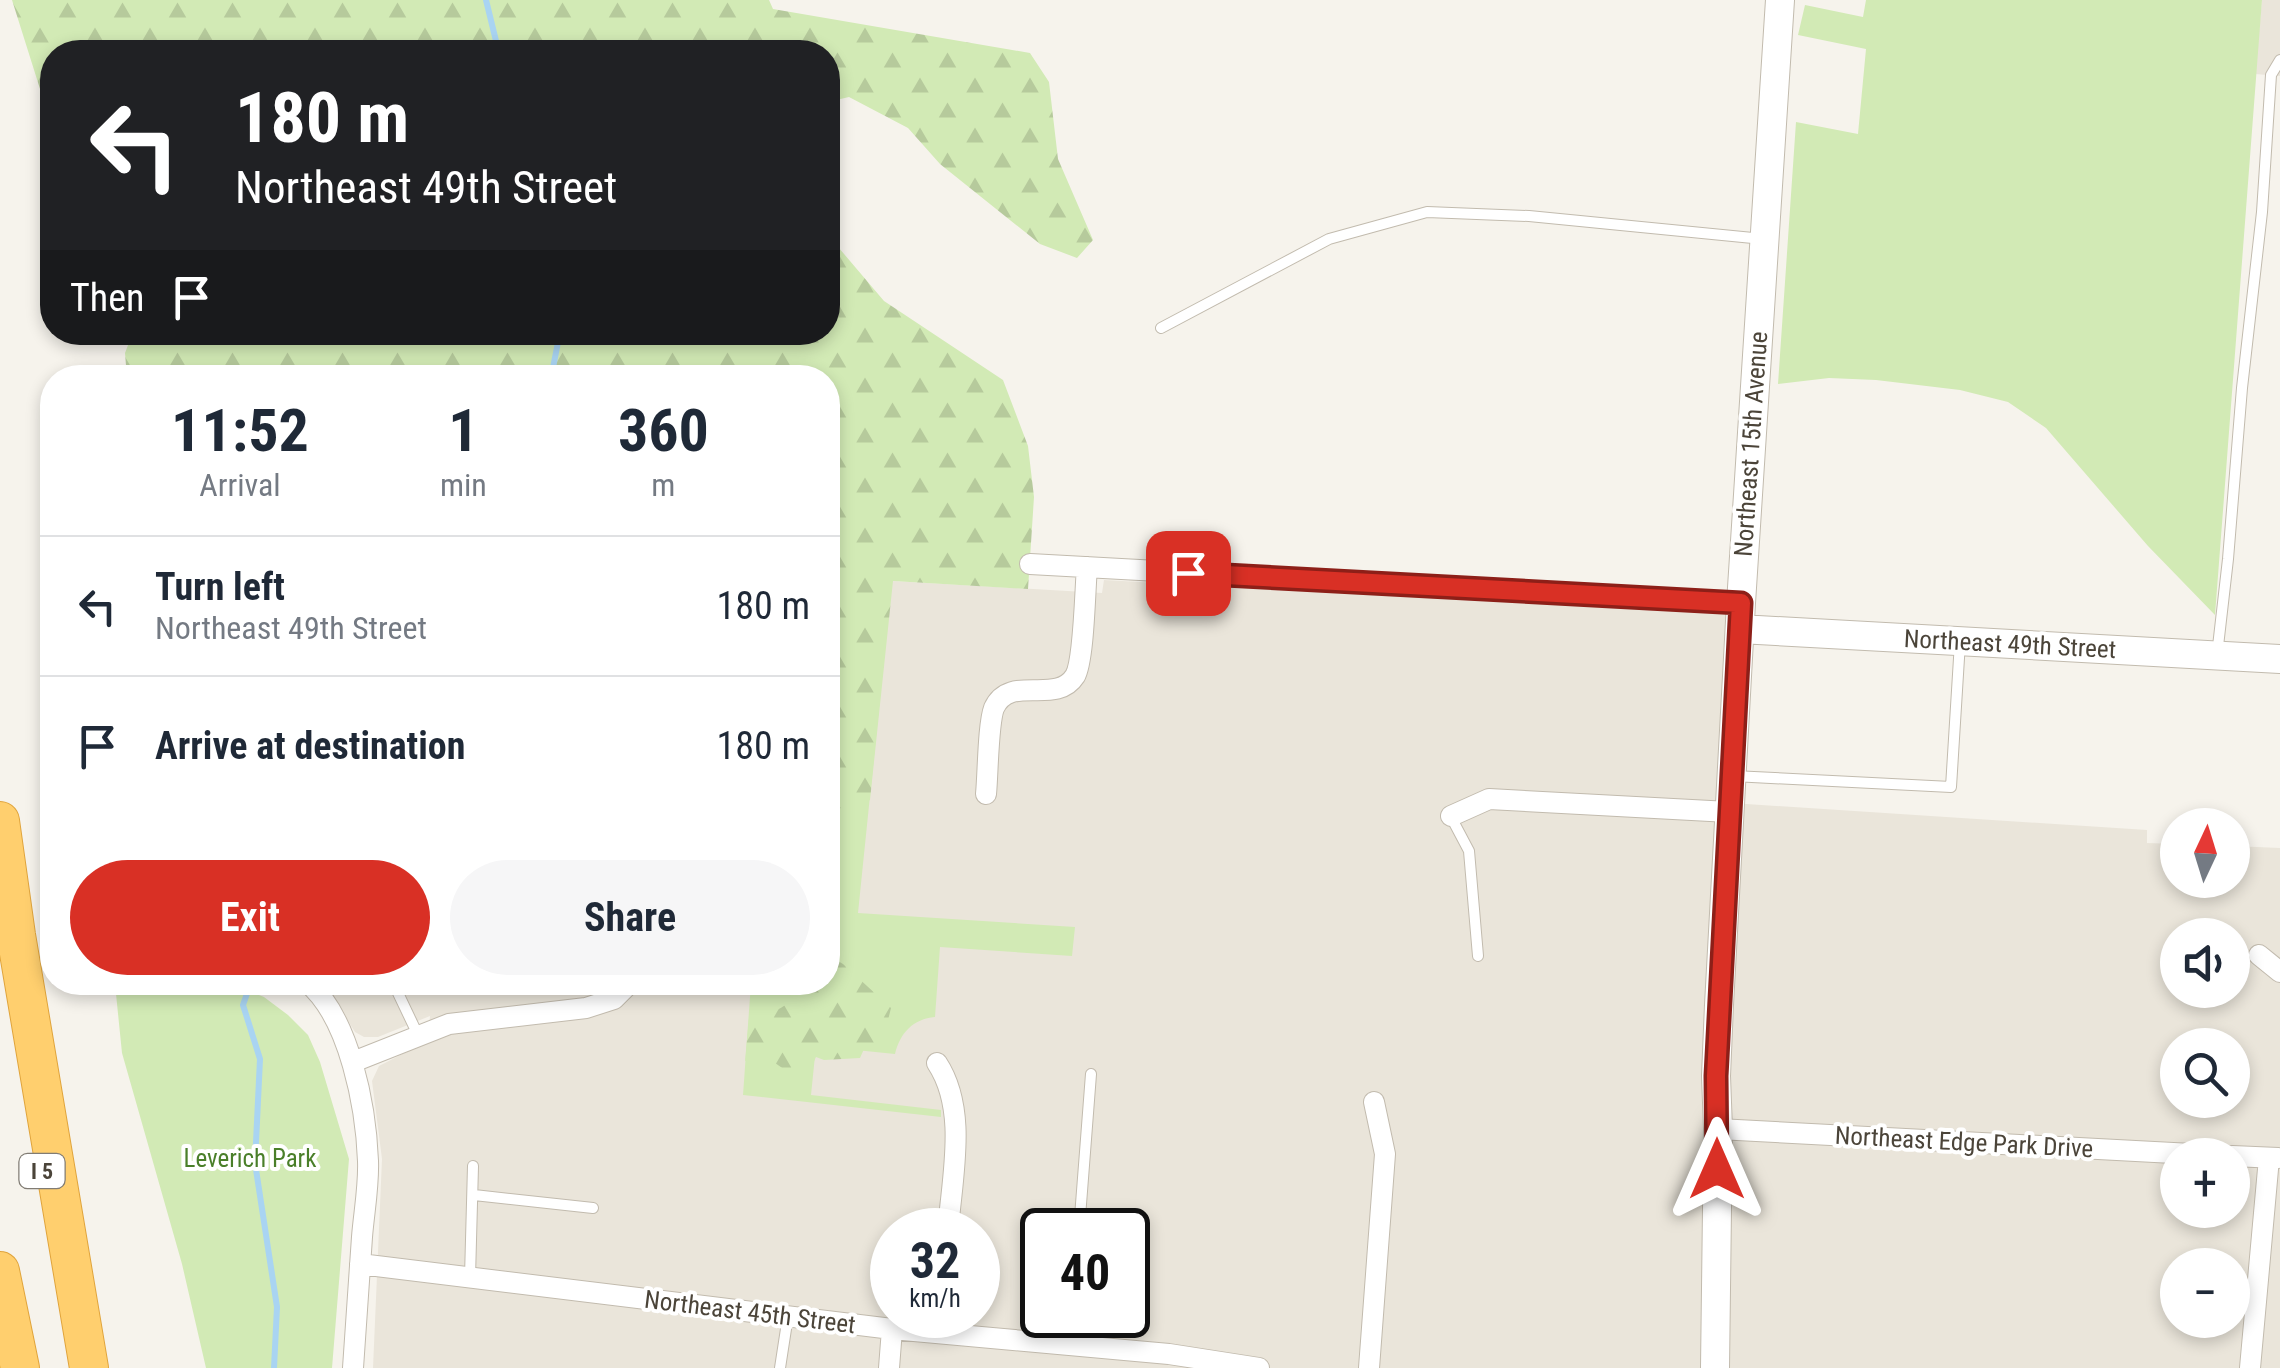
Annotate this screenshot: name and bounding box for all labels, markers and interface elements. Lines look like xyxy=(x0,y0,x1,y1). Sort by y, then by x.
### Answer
text: 180 m xyxy=(235,77,409,159)
icon: left xyxy=(70,80,200,210)
text: Northeast 49th Street xyxy=(235,161,617,214)
icon: arrive xyxy=(164,270,219,325)
text: Then xyxy=(70,276,144,320)
street label: Northeast 15th Avenue xyxy=(1729,330,1773,558)
text: 11:52 xyxy=(171,395,309,466)
text: 1 xyxy=(448,395,479,466)
text: 360 xyxy=(618,395,709,466)
text: Arrival xyxy=(199,466,281,504)
text: min xyxy=(440,466,487,504)
text: m xyxy=(651,466,675,504)
pin xyxy=(1146,531,1231,616)
icon: arrive xyxy=(1161,546,1216,601)
text: Turn left xyxy=(155,565,285,609)
icon: left xyxy=(70,579,125,634)
text: 180 m xyxy=(716,584,810,628)
text: Northeast 49th Street xyxy=(155,609,427,647)
street label: Northeast 49th Street xyxy=(1903,624,2117,664)
icon: arrive xyxy=(70,719,125,774)
text: Arrive at destination xyxy=(155,724,465,768)
text: 180 m xyxy=(716,724,810,768)
north arrow xyxy=(2160,808,2250,898)
map controls xyxy=(2160,808,2250,1338)
button: Exit xyxy=(70,860,430,975)
button: Share xyxy=(450,860,810,975)
button: sound xyxy=(2160,918,2250,1008)
button: search xyxy=(2160,1028,2250,1118)
position arrow xyxy=(1665,1117,1769,1221)
street label: Northeast Edge Park Drive xyxy=(1834,1121,2094,1163)
button: + xyxy=(2160,1138,2250,1228)
park label: Leverich Park xyxy=(184,1144,317,1173)
road number: I 5 xyxy=(20,1154,64,1188)
speed limit sign: 40 xyxy=(1020,1208,1150,1338)
text: 32 xyxy=(910,1232,960,1290)
button: − xyxy=(2160,1248,2250,1338)
text: km/h xyxy=(909,1284,961,1313)
street label: Northeast 45th Street xyxy=(643,1285,857,1339)

